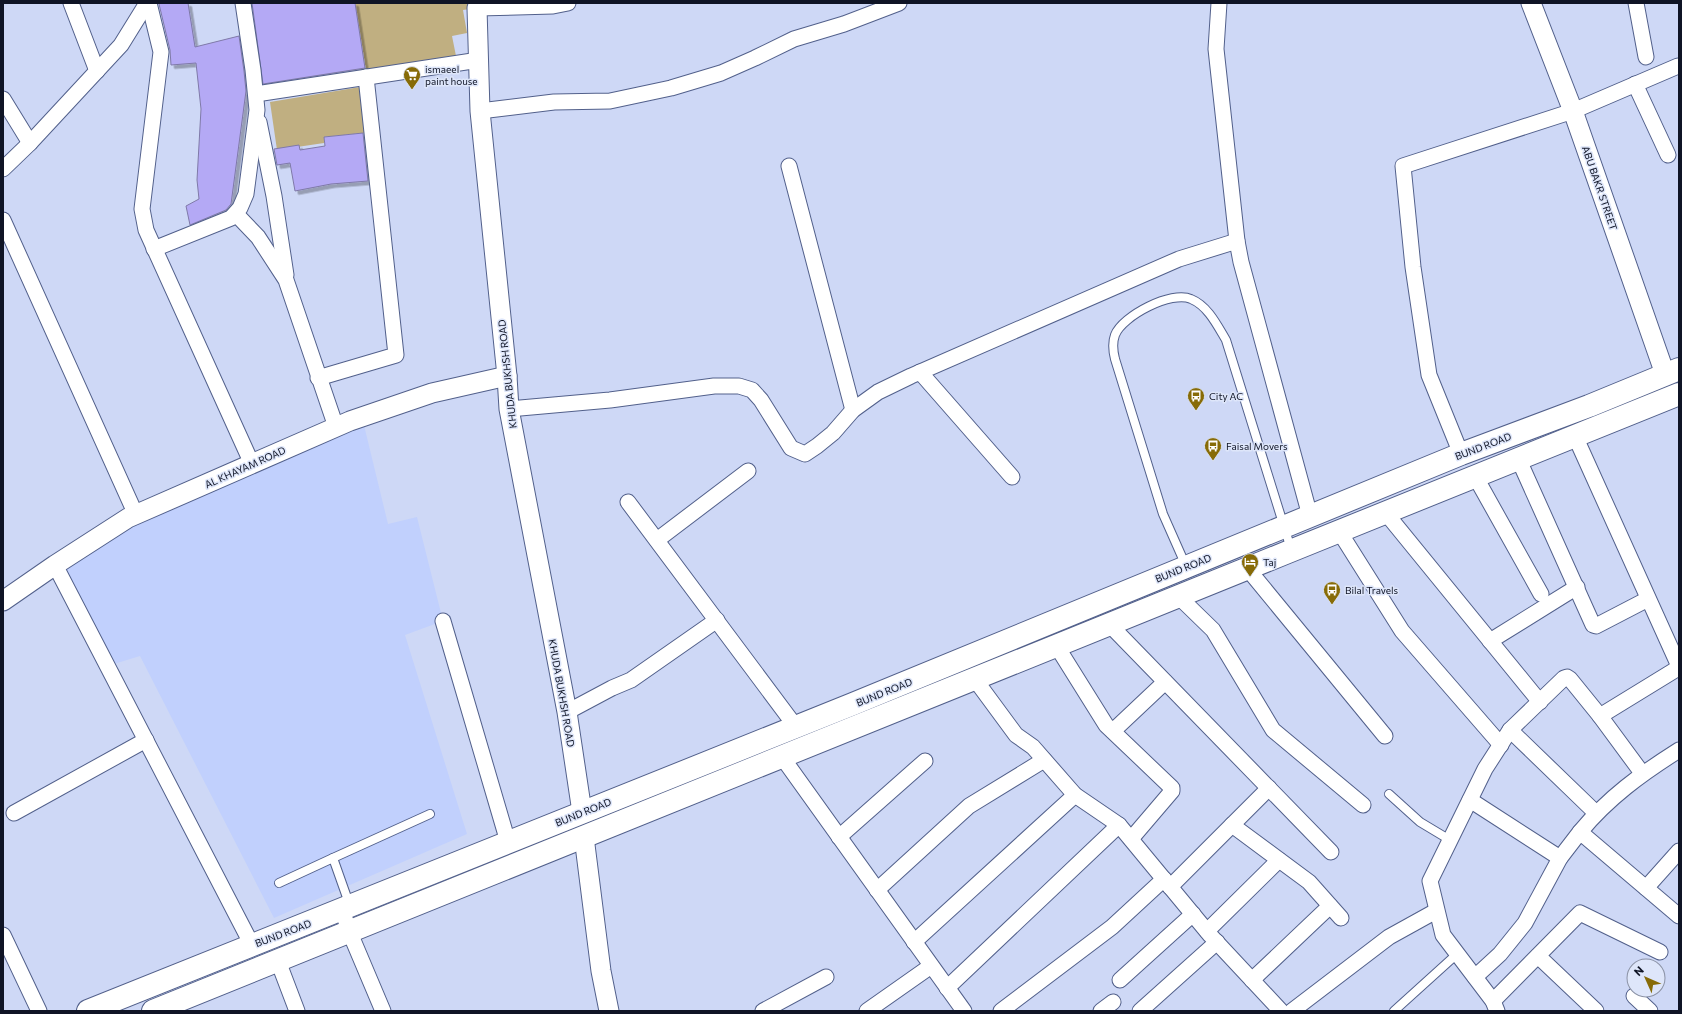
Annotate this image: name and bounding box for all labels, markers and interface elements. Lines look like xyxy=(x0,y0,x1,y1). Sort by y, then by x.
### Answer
place label: ismaeel paint house xyxy=(425,63,478,87)
supermarket icon: ismaeel paint house xyxy=(402,65,422,90)
street label: ABU BAKR STREET xyxy=(1580,144,1620,232)
street label: KHUDA BUKHSH ROAD xyxy=(495,319,519,429)
bus stop icon: City AC xyxy=(1186,386,1206,411)
place label: City AC xyxy=(1209,390,1243,402)
street label: BUND ROAD xyxy=(1453,430,1513,462)
bus stop icon: Faisal Movers xyxy=(1203,436,1223,461)
place label: Faisal Movers xyxy=(1226,440,1288,452)
street label: AL KHAYAM ROAD xyxy=(203,444,287,490)
street label: BUND ROAD xyxy=(1153,551,1213,585)
hotel icon: Taj xyxy=(1240,552,1260,577)
place label: Taj xyxy=(1263,556,1276,568)
bus stop icon: Bilal Travels xyxy=(1322,580,1342,605)
place label: Bilal Travels xyxy=(1345,584,1399,596)
street label: KHUDA BUKHSH ROAD xyxy=(547,638,577,748)
street label: BUND ROAD xyxy=(854,675,914,709)
street label: BUND ROAD xyxy=(553,795,613,829)
street label: BUND ROAD xyxy=(253,917,313,949)
north arrow xyxy=(1626,958,1666,998)
text: N xyxy=(1631,963,1646,978)

